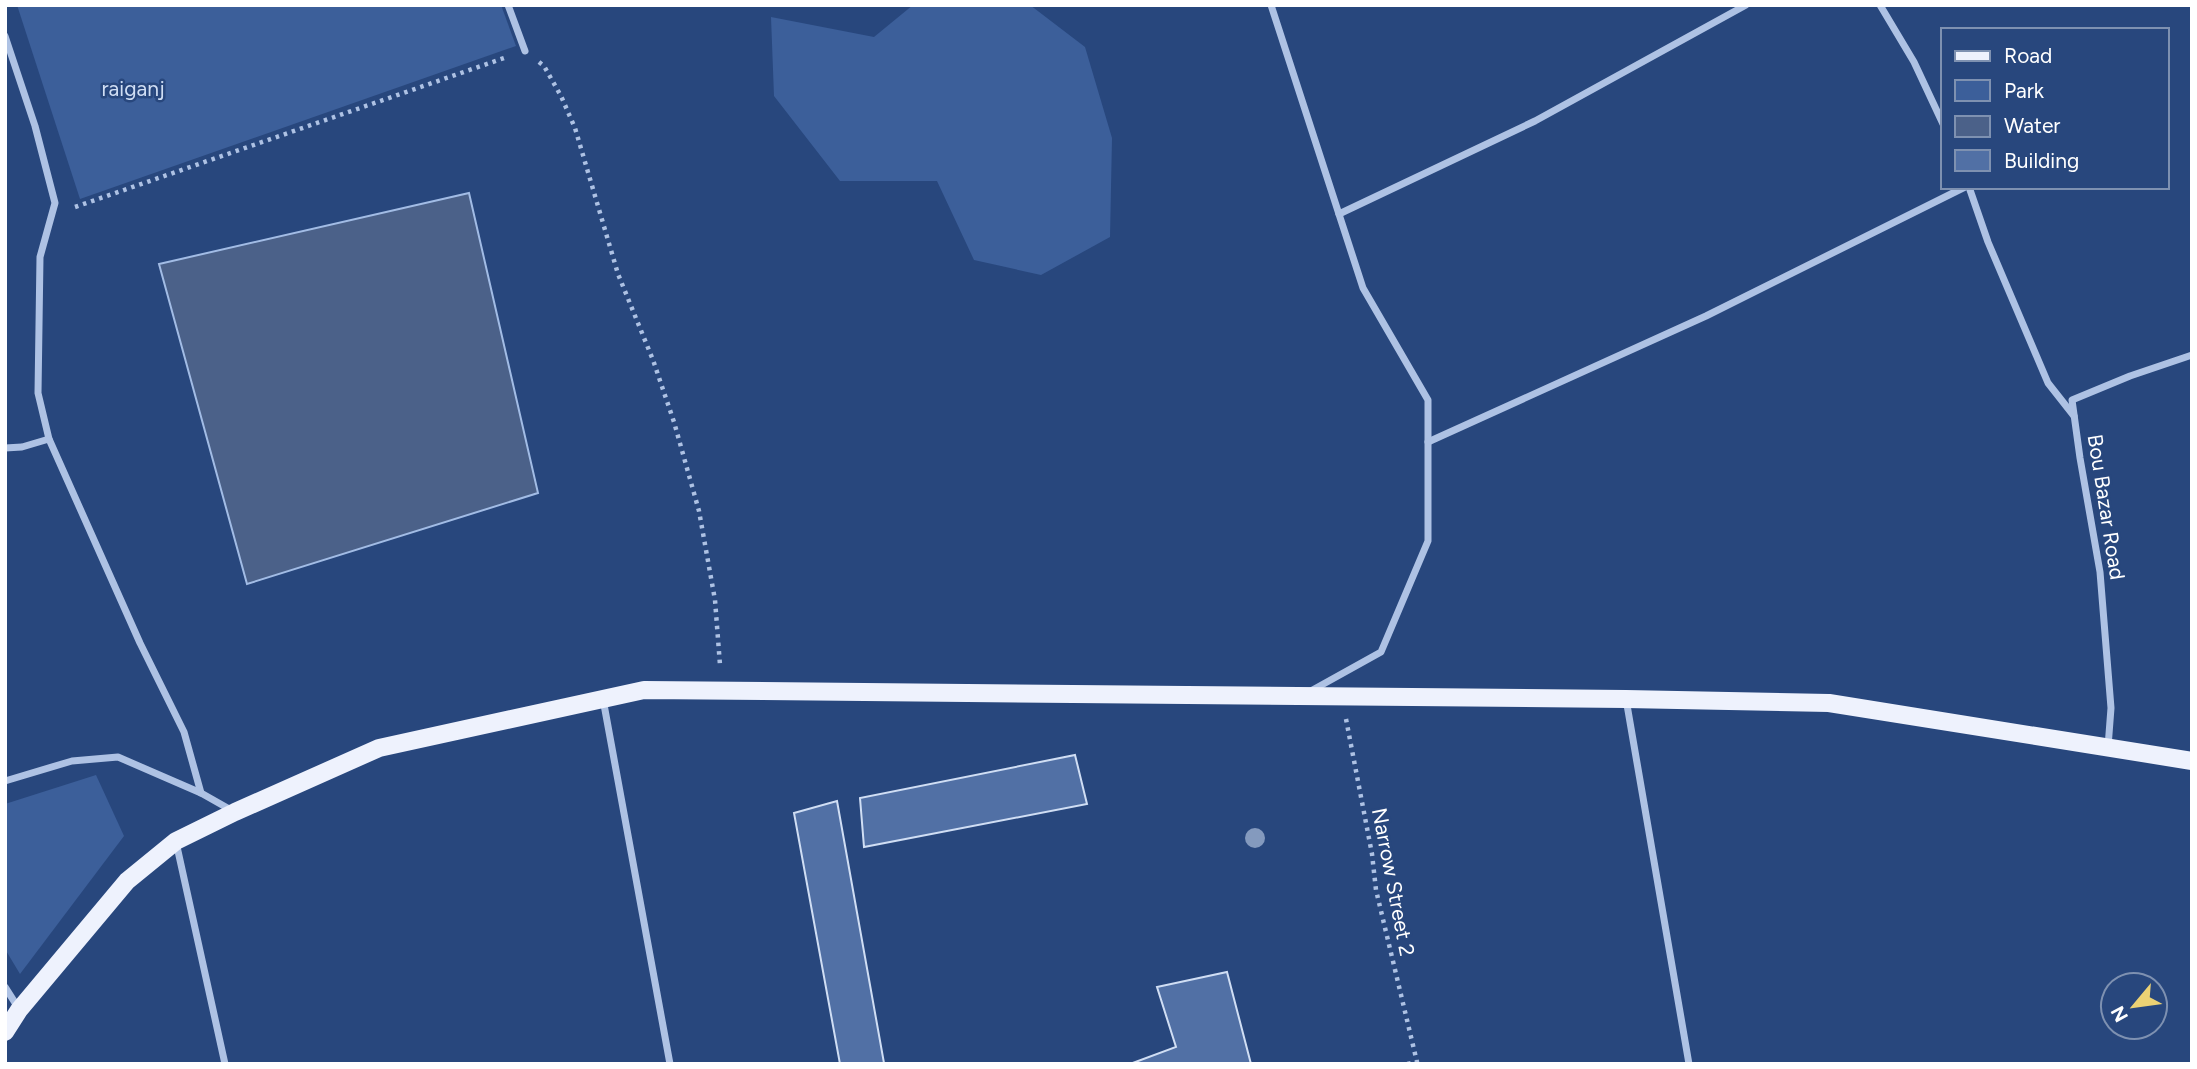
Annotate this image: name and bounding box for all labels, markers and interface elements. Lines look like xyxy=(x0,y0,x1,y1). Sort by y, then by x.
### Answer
legend xyxy=(1941,28,2169,189)
text: Road xyxy=(2004,43,2052,68)
park label: raiganj xyxy=(101,76,165,101)
text: Park xyxy=(2004,78,2045,103)
text: Water xyxy=(2004,113,2060,138)
text: Building xyxy=(2004,148,2079,173)
street label: Bou Bazar Road xyxy=(2083,432,2130,582)
street label: Narrow Street 2 xyxy=(1367,806,1420,958)
north arrow xyxy=(2099,971,2169,1041)
text: N xyxy=(2106,1002,2133,1026)

